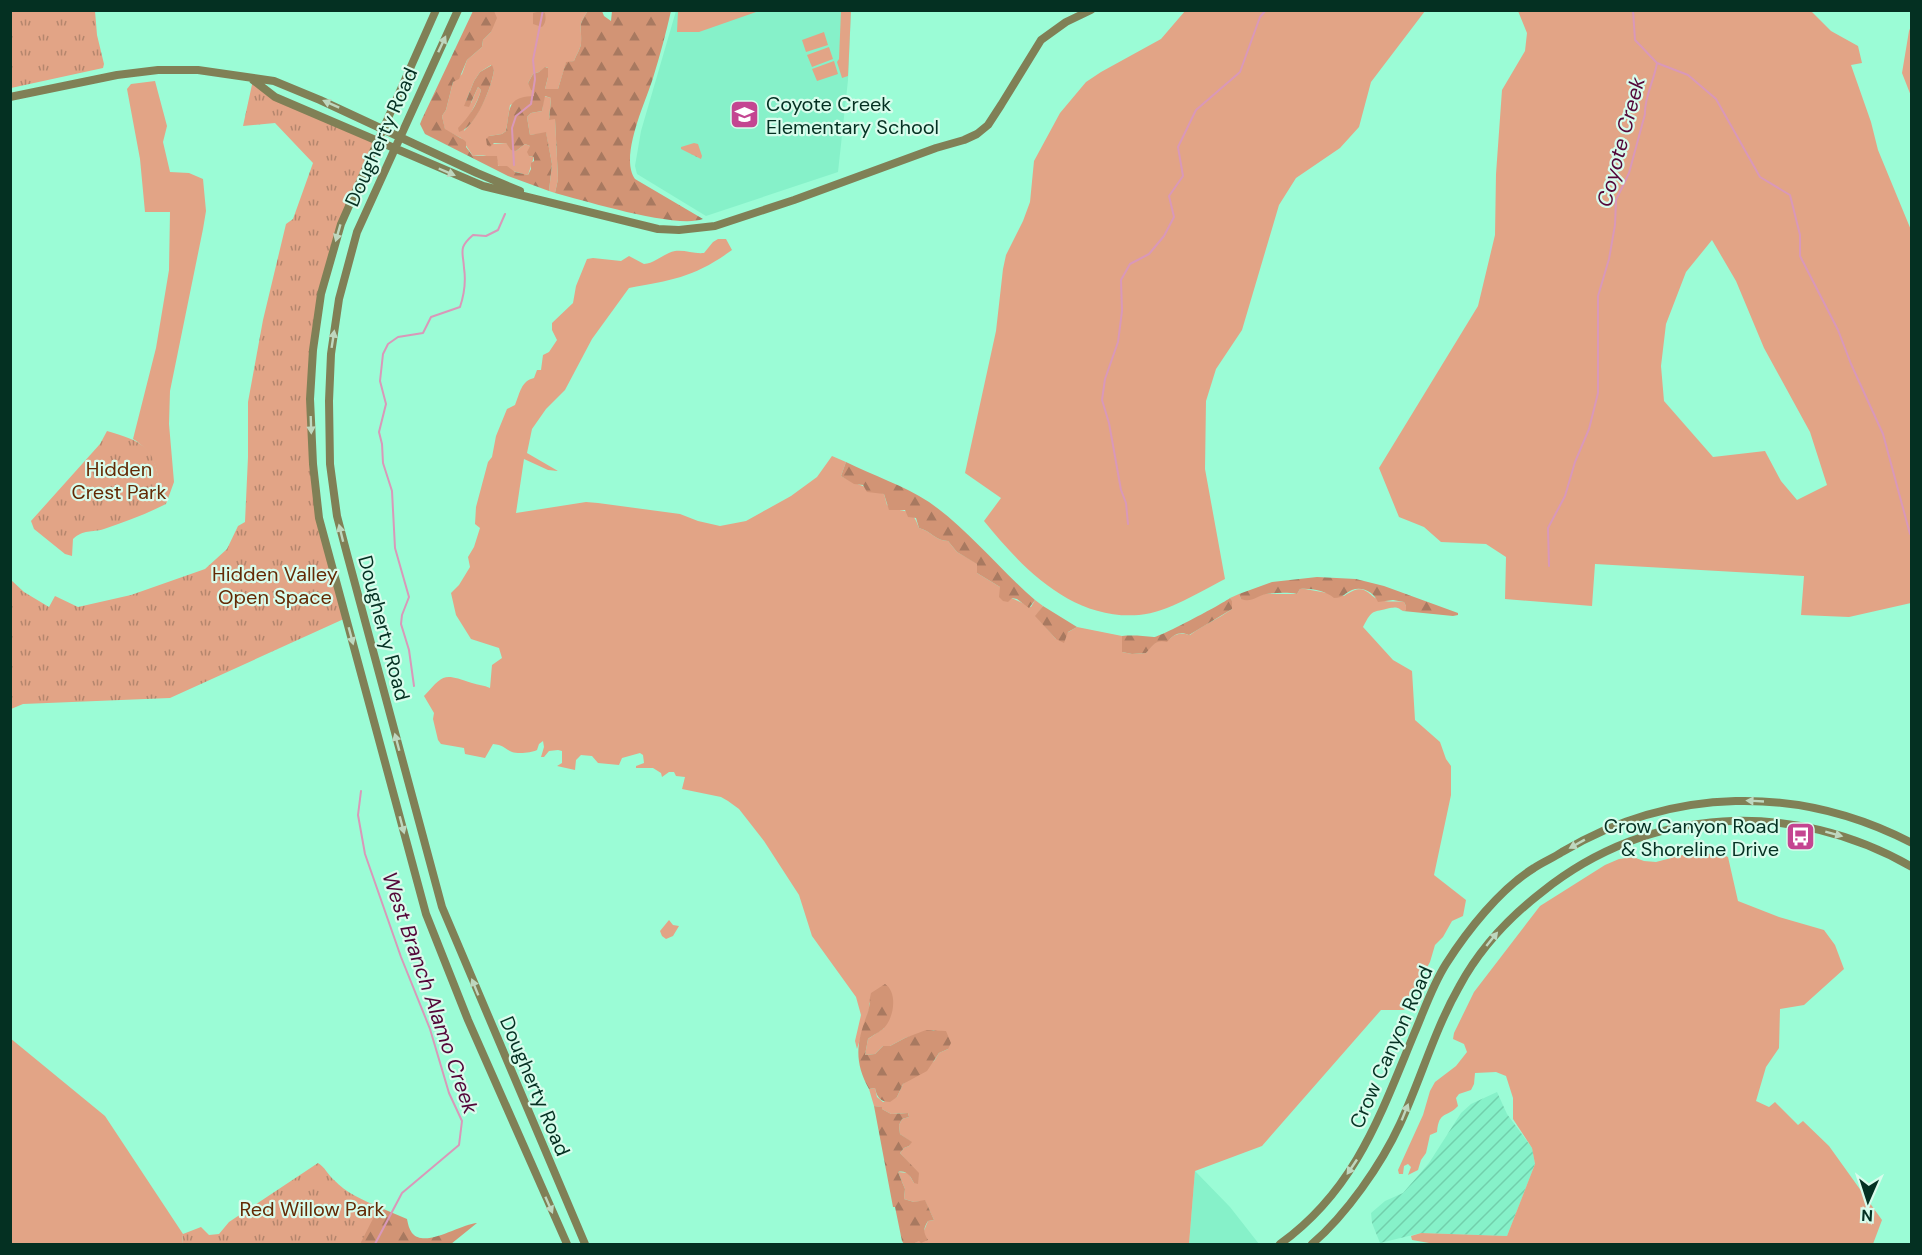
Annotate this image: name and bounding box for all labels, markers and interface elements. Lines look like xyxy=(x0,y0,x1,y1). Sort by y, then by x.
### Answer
one-way arrow xyxy=(437,36,446,53)
street label: Dougherty Road xyxy=(339,63,423,211)
water label: Coyote Creek xyxy=(1590,74,1652,210)
place label: Coyote Creek Elementary School xyxy=(766,91,939,140)
school or university icon: Coyote Creek Elementary School xyxy=(729,99,761,131)
one-way arrow xyxy=(322,100,339,109)
one-way arrow xyxy=(439,167,456,176)
one-way arrow xyxy=(333,224,343,242)
one-way arrow xyxy=(329,330,338,349)
one-way arrow xyxy=(307,415,316,434)
park label: Hidden Crest Park xyxy=(72,456,166,505)
one-way arrow xyxy=(336,524,346,542)
street label: Dougherty Road xyxy=(352,553,416,703)
park label: Hidden Valley Open Space xyxy=(212,561,338,610)
one-way arrow xyxy=(346,627,356,646)
one-way arrow xyxy=(392,733,402,751)
one-way arrow xyxy=(1746,796,1765,805)
place label: Crow Canyon Road & Shoreline Drive xyxy=(1604,813,1779,862)
one-way arrow xyxy=(397,816,407,834)
bus stop icon: Crow Canyon Road & Shoreline Drive xyxy=(1784,821,1816,853)
one-way arrow xyxy=(1824,829,1843,839)
one-way arrow xyxy=(1568,839,1585,849)
water label: West Branch Alamo Creek xyxy=(375,868,485,1118)
one-way arrow xyxy=(1486,931,1498,946)
street label: Crow Canyon Road xyxy=(1343,962,1439,1132)
one-way arrow xyxy=(470,978,480,996)
street label: Dougherty Road xyxy=(494,1012,576,1160)
one-way arrow xyxy=(1401,1103,1410,1121)
one-way arrow xyxy=(1347,1159,1358,1175)
north arrow xyxy=(1838,1171,1898,1231)
park label: Red Willow Park xyxy=(239,1196,385,1222)
one-way arrow xyxy=(545,1196,554,1213)
text: N xyxy=(1861,1205,1874,1226)

